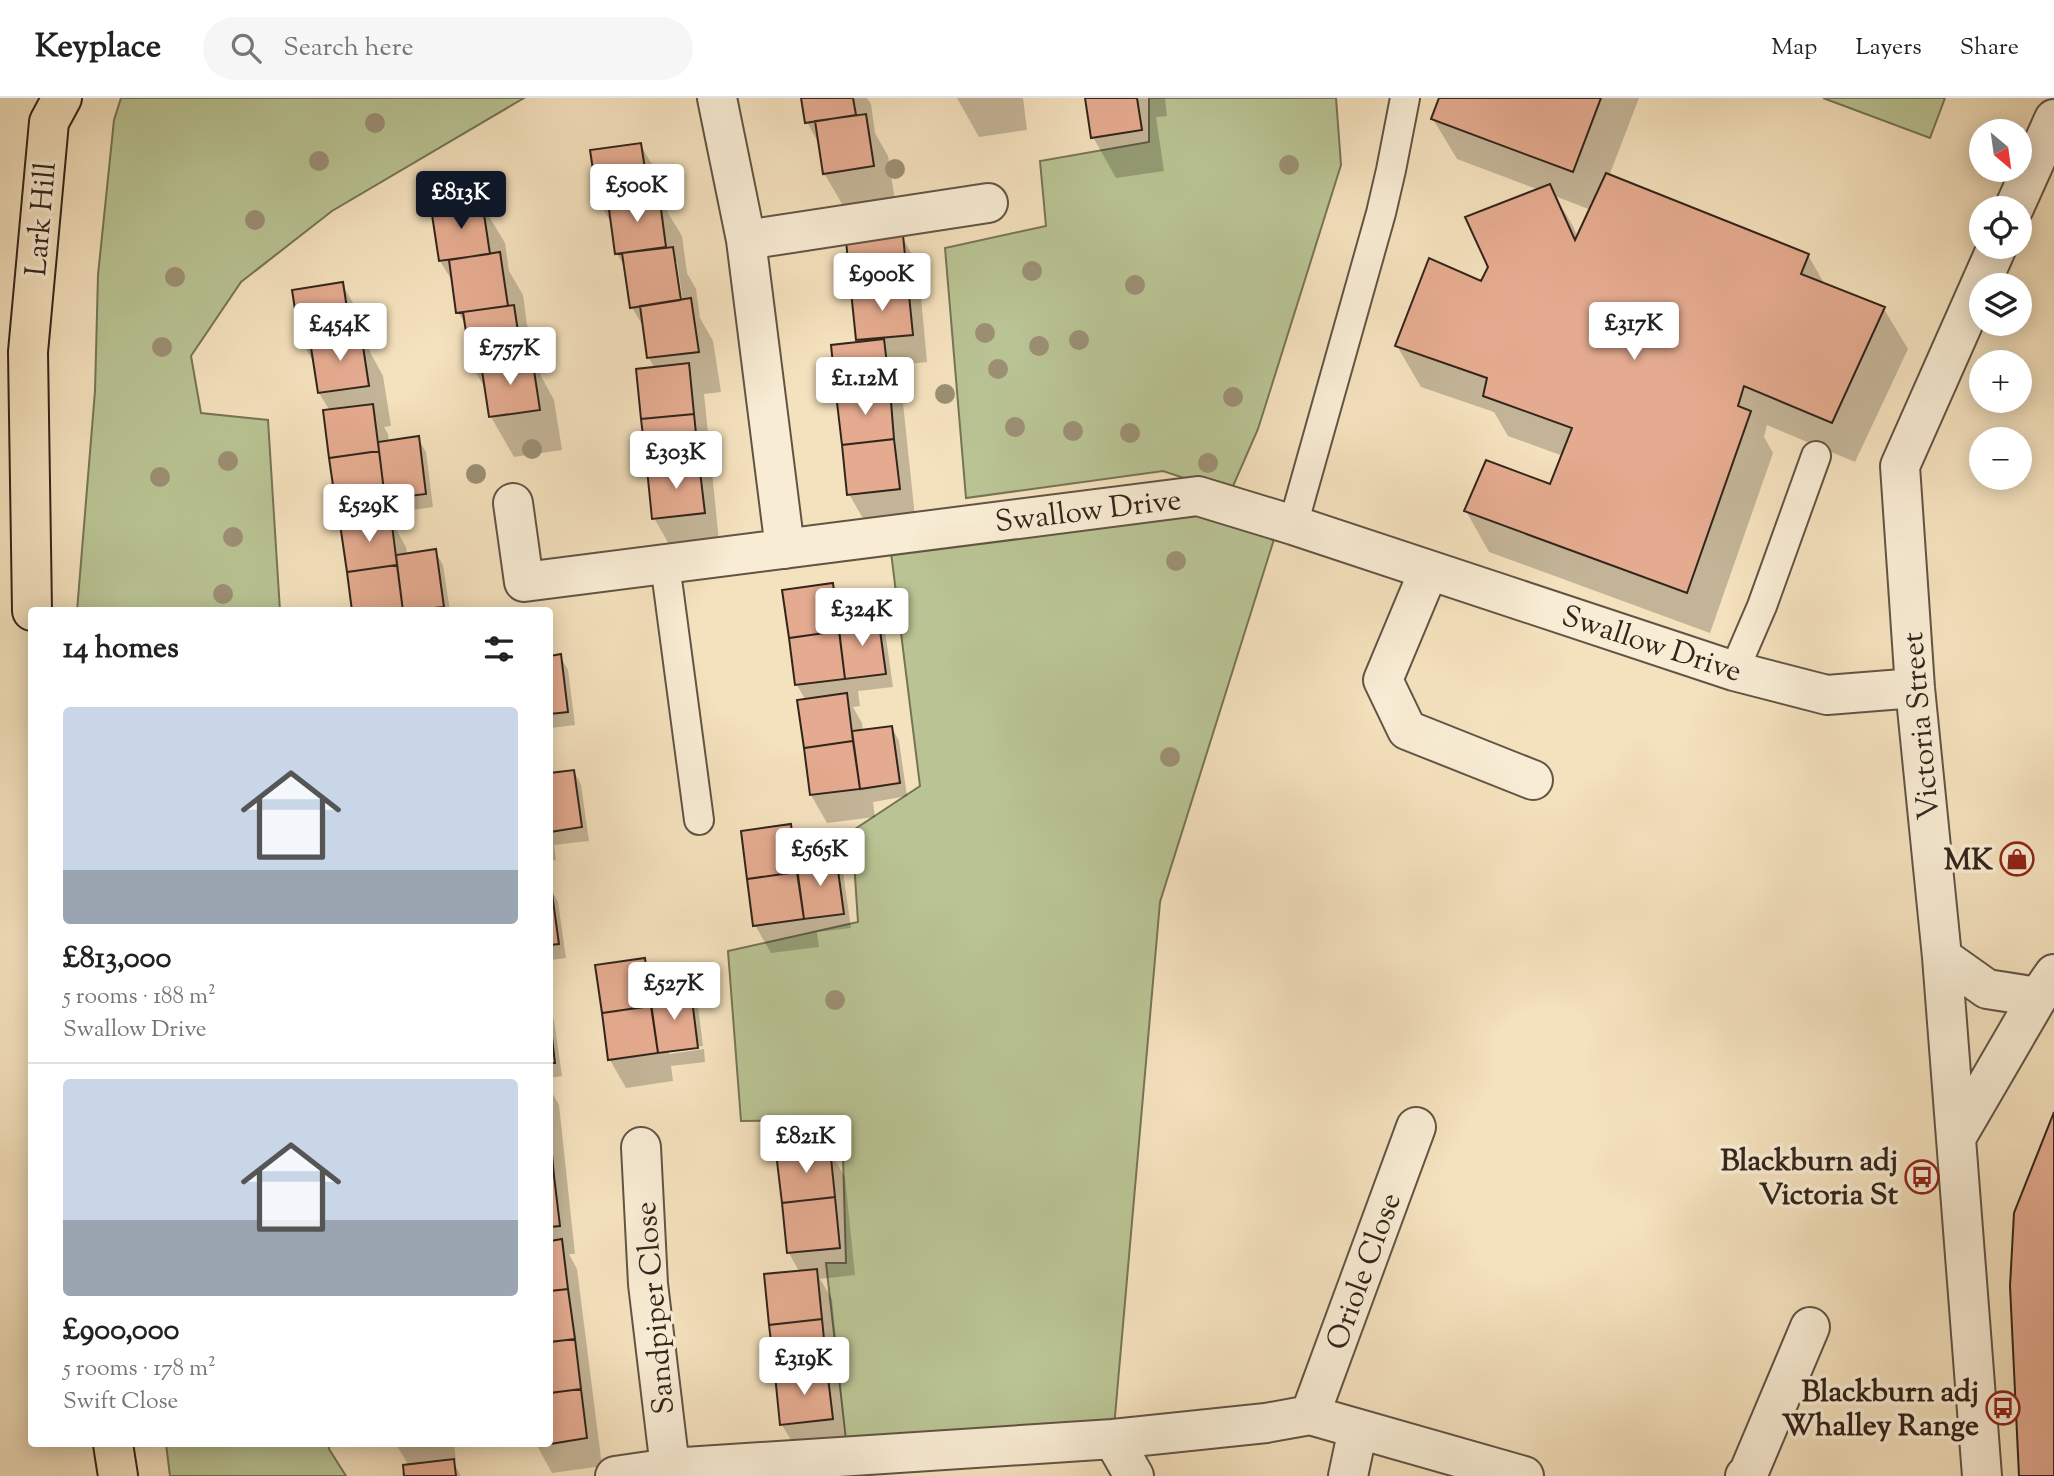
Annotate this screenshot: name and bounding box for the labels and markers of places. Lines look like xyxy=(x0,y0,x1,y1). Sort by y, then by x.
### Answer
pin: £500K xyxy=(588,164,686,224)
pin: £813K xyxy=(412,172,510,231)
pin: £900K xyxy=(833,254,931,313)
pin: £317K xyxy=(1585,302,1683,362)
pin: £454K xyxy=(291,303,389,363)
pin: £757K xyxy=(461,328,559,387)
pin: £1.12M xyxy=(808,358,922,417)
pin: £303K xyxy=(627,432,725,491)
pin: £529K xyxy=(320,484,418,544)
pin: £324K xyxy=(813,588,911,648)
pin: £565K xyxy=(771,828,869,888)
place label: MK xyxy=(1944,840,1993,883)
shop icon: MK xyxy=(1998,840,2036,878)
pin: £527K xyxy=(625,962,723,1022)
pin: £821K xyxy=(757,1116,855,1175)
place label: Blackburn adj Victoria St xyxy=(1720,1141,1899,1218)
bus stop icon: Blackburn adj Victoria St xyxy=(1903,1158,1941,1196)
pin: £319K xyxy=(755,1338,853,1397)
place label: Blackburn adj Whalley Range xyxy=(1782,1372,1979,1449)
bus stop icon: Blackburn adj Whalley Range xyxy=(1984,1389,2022,1427)

